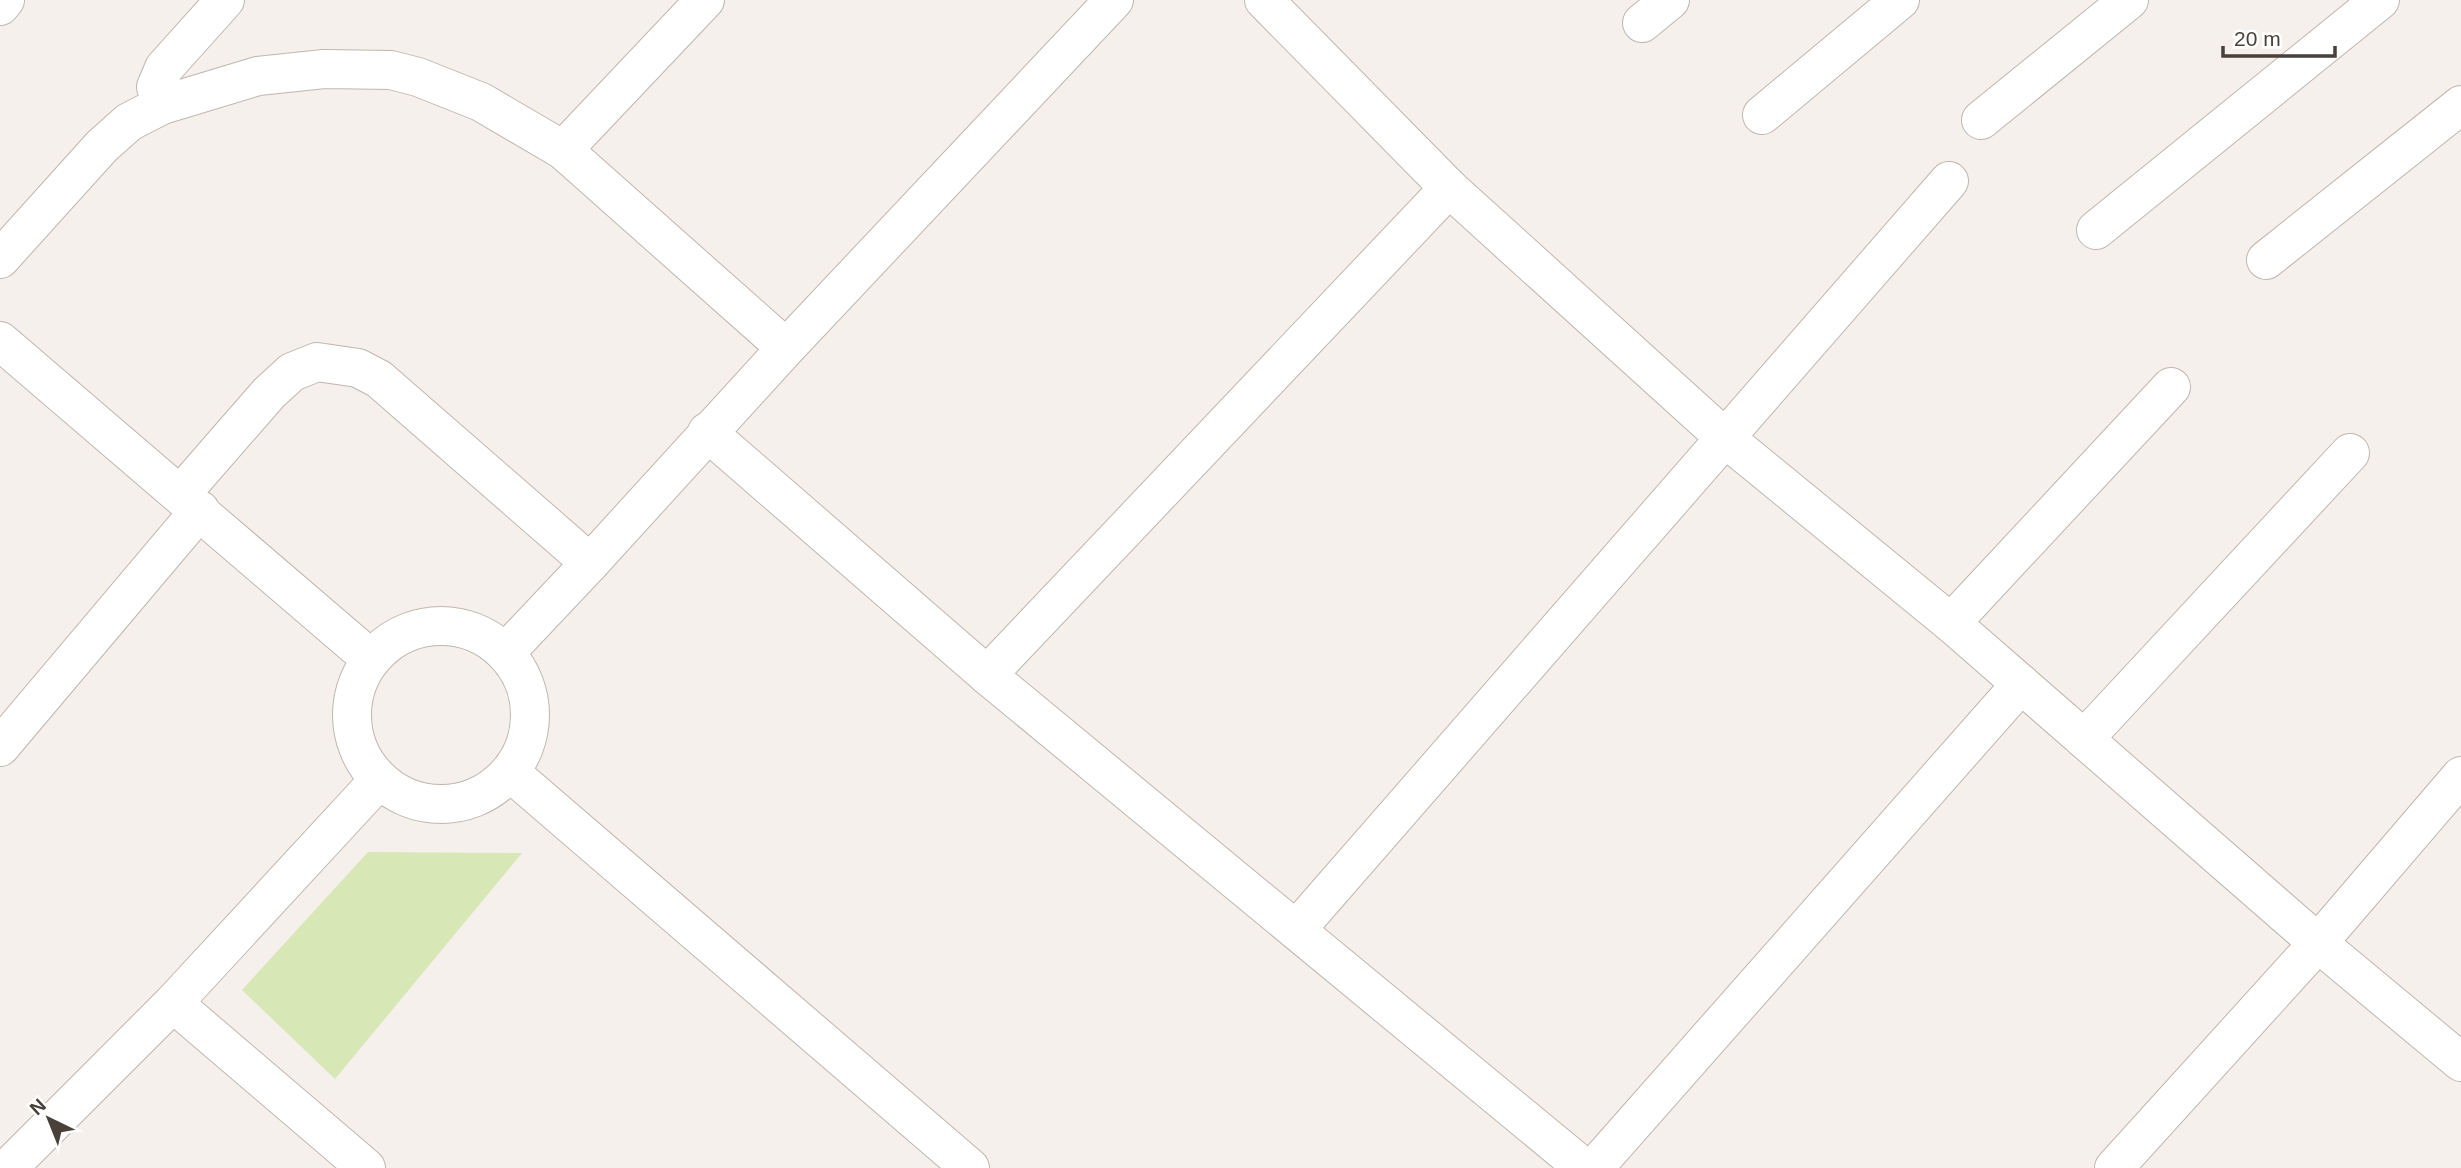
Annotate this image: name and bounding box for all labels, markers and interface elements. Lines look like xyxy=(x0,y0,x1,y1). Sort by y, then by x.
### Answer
scale bar xyxy=(2223,14,2335,58)
text: 20 m xyxy=(2234,27,2281,50)
north arrow xyxy=(14,1084,84,1154)
text: N xyxy=(26,1095,50,1119)

